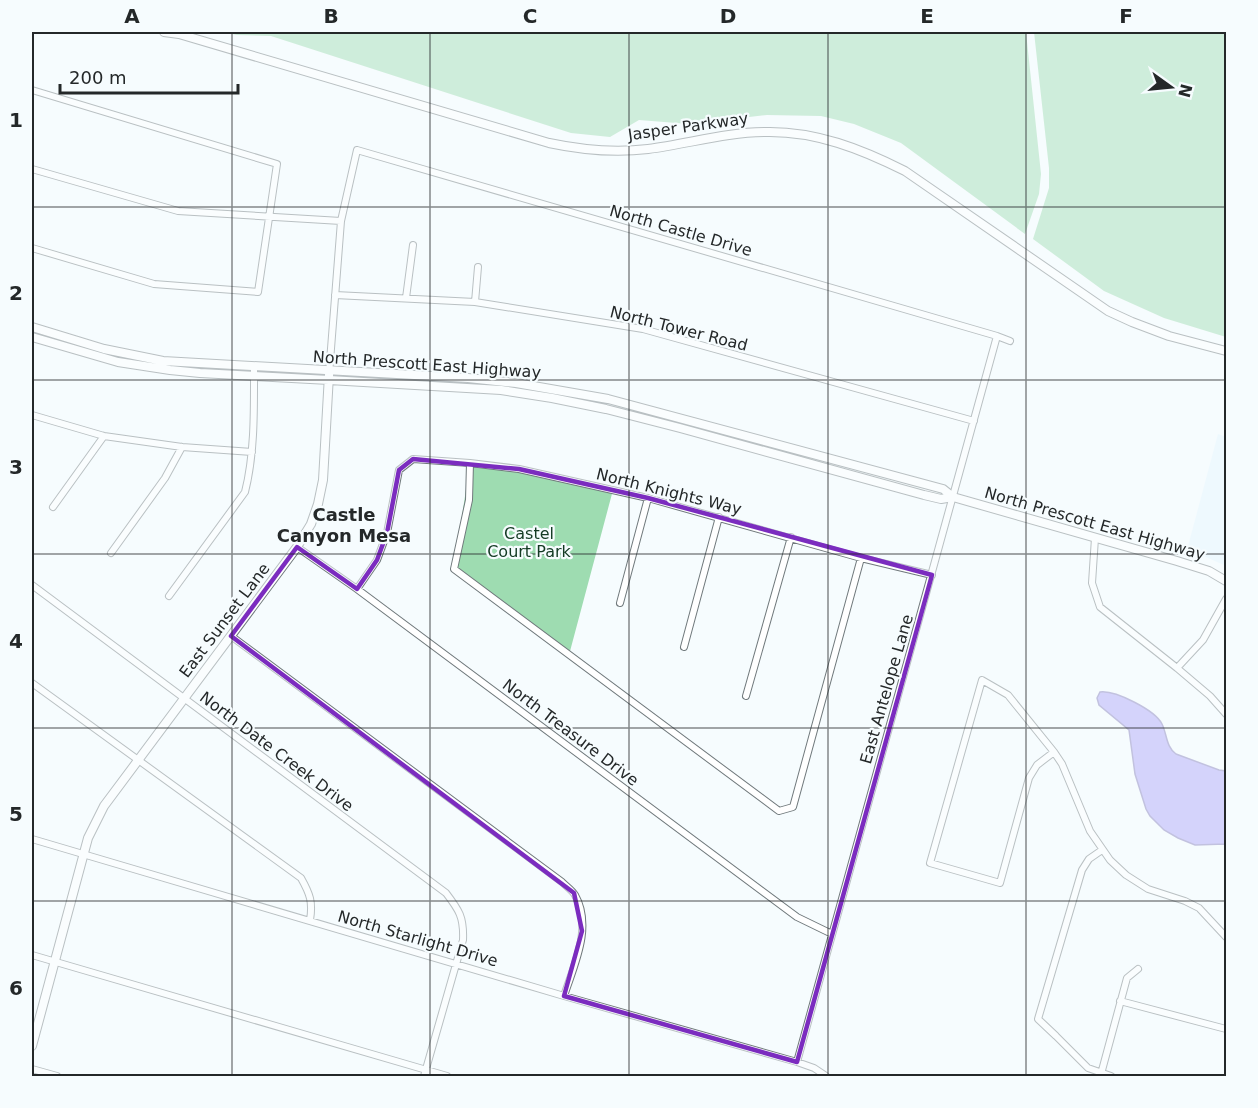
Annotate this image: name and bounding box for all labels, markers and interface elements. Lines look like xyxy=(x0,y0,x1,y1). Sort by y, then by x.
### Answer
text: A xyxy=(124,4,140,28)
text: B xyxy=(323,4,339,28)
text: C xyxy=(523,4,537,28)
text: D xyxy=(720,4,736,28)
text: E xyxy=(920,4,934,28)
text: F xyxy=(1119,4,1133,28)
scale bar xyxy=(60,57,238,95)
north arrow xyxy=(1141,57,1201,117)
text: 200 m xyxy=(69,67,127,88)
text: N xyxy=(1174,82,1196,100)
text: 1 xyxy=(9,108,23,132)
street label: Jasper Parkway xyxy=(626,109,750,144)
street label: North Castle Drive xyxy=(607,201,754,260)
text: 2 xyxy=(9,281,23,305)
street label: North Tower Road xyxy=(608,302,750,355)
street label: North Prescott East Highway xyxy=(312,347,542,382)
text: 3 xyxy=(9,455,23,479)
street label: North Knights Way xyxy=(594,464,743,519)
street label: North Prescott East Highway xyxy=(982,483,1207,564)
district label: Castle Canyon Mesa xyxy=(277,504,411,546)
park label: Castel Court Park xyxy=(487,524,572,561)
street label: East Sunset Lane xyxy=(175,559,274,681)
street label: East Antelope Lane xyxy=(856,612,917,766)
text: 4 xyxy=(9,629,23,653)
street label: North Treasure Drive xyxy=(499,675,642,790)
street label: North Date Creek Drive xyxy=(196,687,357,815)
text: 5 xyxy=(9,802,23,826)
street label: North Starlight Drive xyxy=(336,906,500,970)
text: 6 xyxy=(9,976,23,1000)

